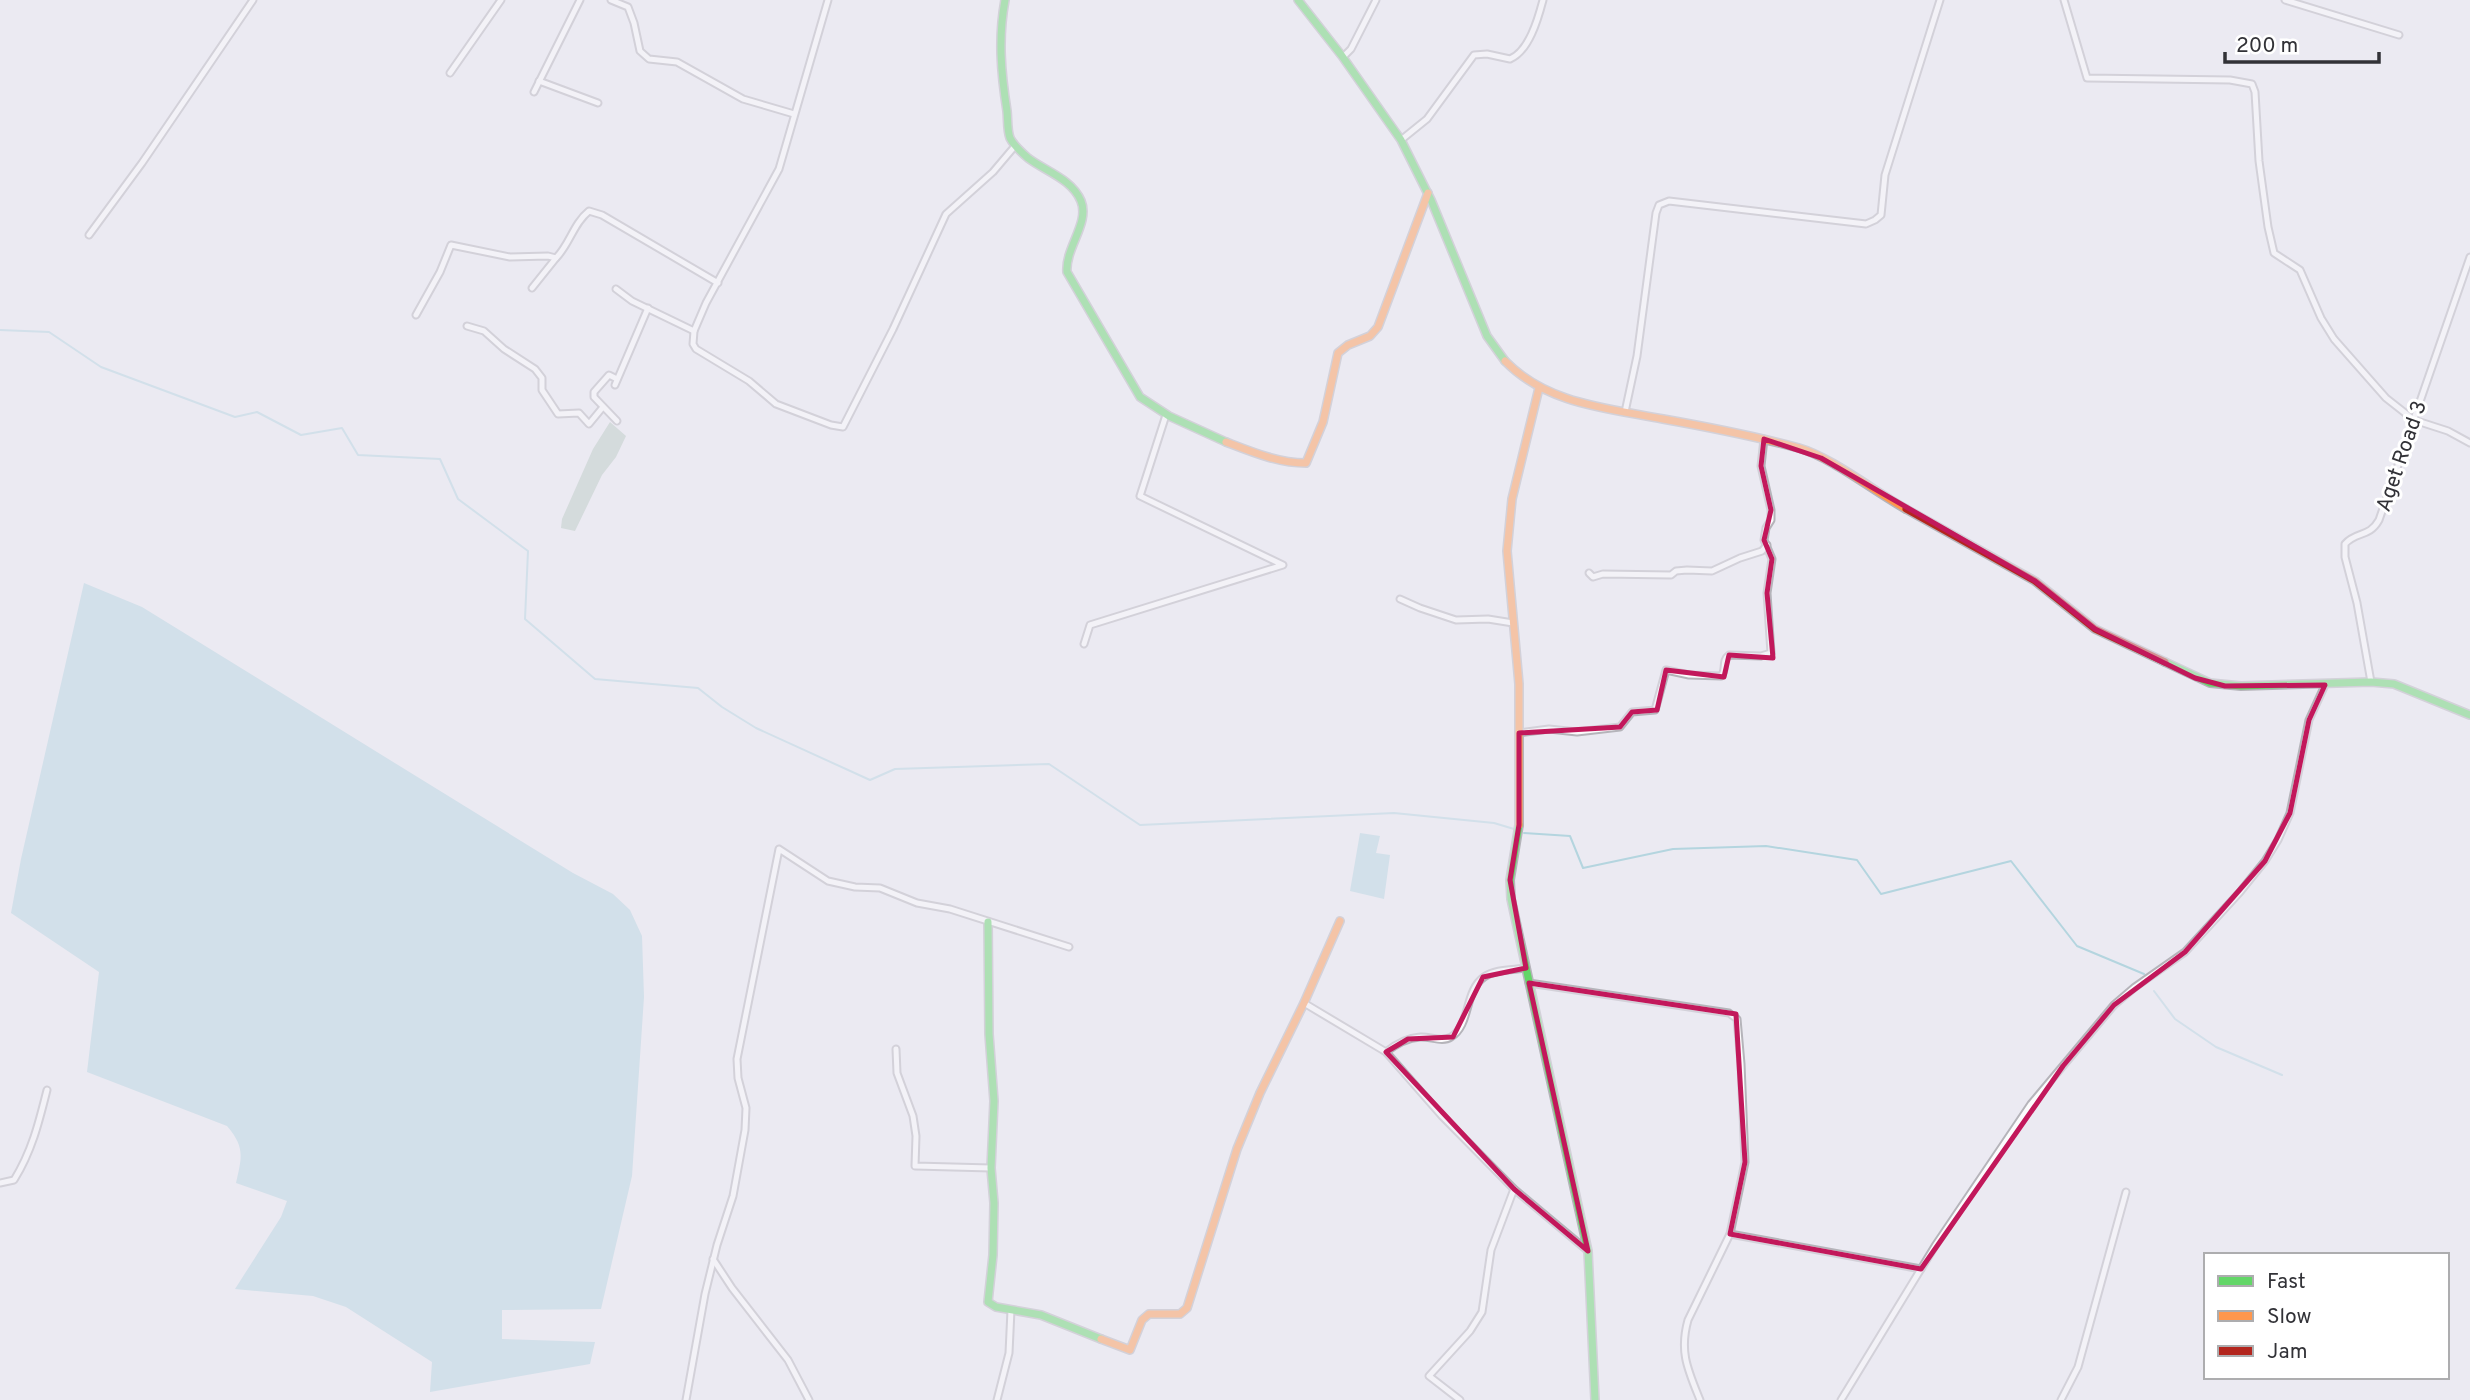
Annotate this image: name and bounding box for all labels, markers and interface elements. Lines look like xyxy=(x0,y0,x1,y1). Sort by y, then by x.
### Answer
scale bar xyxy=(2225,21,2379,65)
text: 200 m xyxy=(2236,33,2298,60)
street label: Aget Road 3 xyxy=(2371,397,2434,516)
legend xyxy=(2204,1253,2449,1379)
text: Fast xyxy=(2267,1269,2306,1296)
text: Slow xyxy=(2267,1304,2312,1331)
text: Jam xyxy=(2267,1339,2308,1366)

